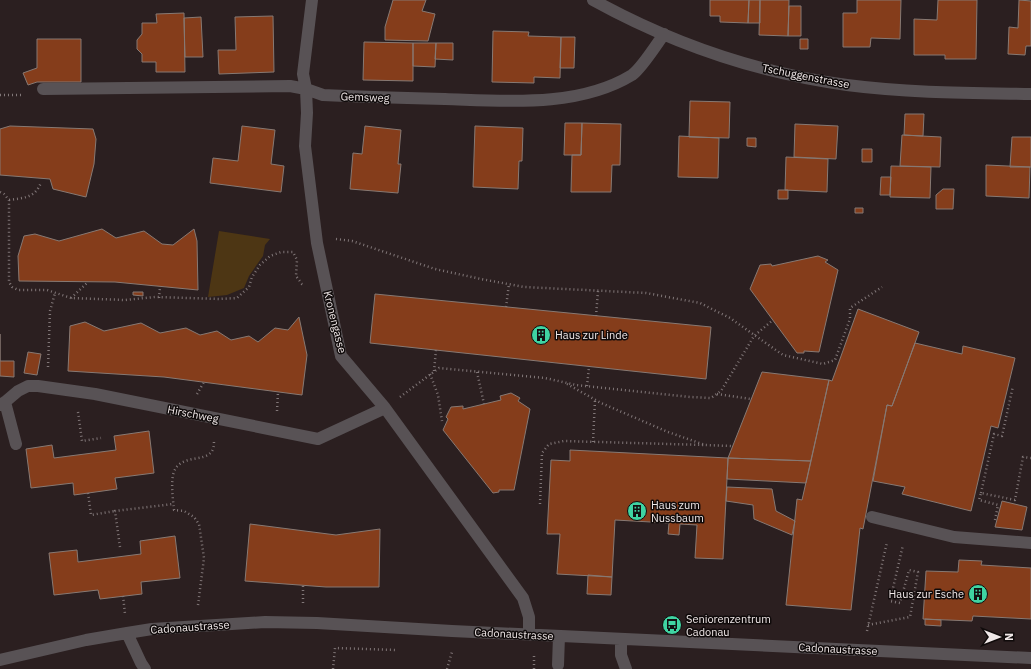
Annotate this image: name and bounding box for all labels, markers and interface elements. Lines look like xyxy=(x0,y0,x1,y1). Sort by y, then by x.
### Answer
street label: Tschuggenstrasse xyxy=(761,61,851,91)
street label: Gemsweg xyxy=(340,89,390,105)
street label: Kronengasse xyxy=(320,289,350,355)
building icon: Haus zur Linde xyxy=(530,324,552,346)
place label: Haus zur Linde xyxy=(555,328,628,342)
street label: Hirschweg xyxy=(166,402,220,426)
place label: Haus zum Nussbaum xyxy=(651,498,704,525)
building icon: Haus zum Nussbaum xyxy=(626,500,648,522)
building icon: Haus zur Esche xyxy=(967,583,989,605)
place label: Haus zur Esche xyxy=(889,587,964,601)
place label: Seniorenzentrum Cadonau xyxy=(686,612,771,639)
bus stop icon: Seniorenzentrum Cadonau xyxy=(661,614,683,636)
street label: Cadonaustrasse xyxy=(150,617,230,637)
north arrow xyxy=(979,617,1019,657)
street label: Cadonaustrasse xyxy=(474,625,554,643)
text: N xyxy=(1002,633,1016,641)
street label: Cadonaustrasse xyxy=(798,640,878,658)

